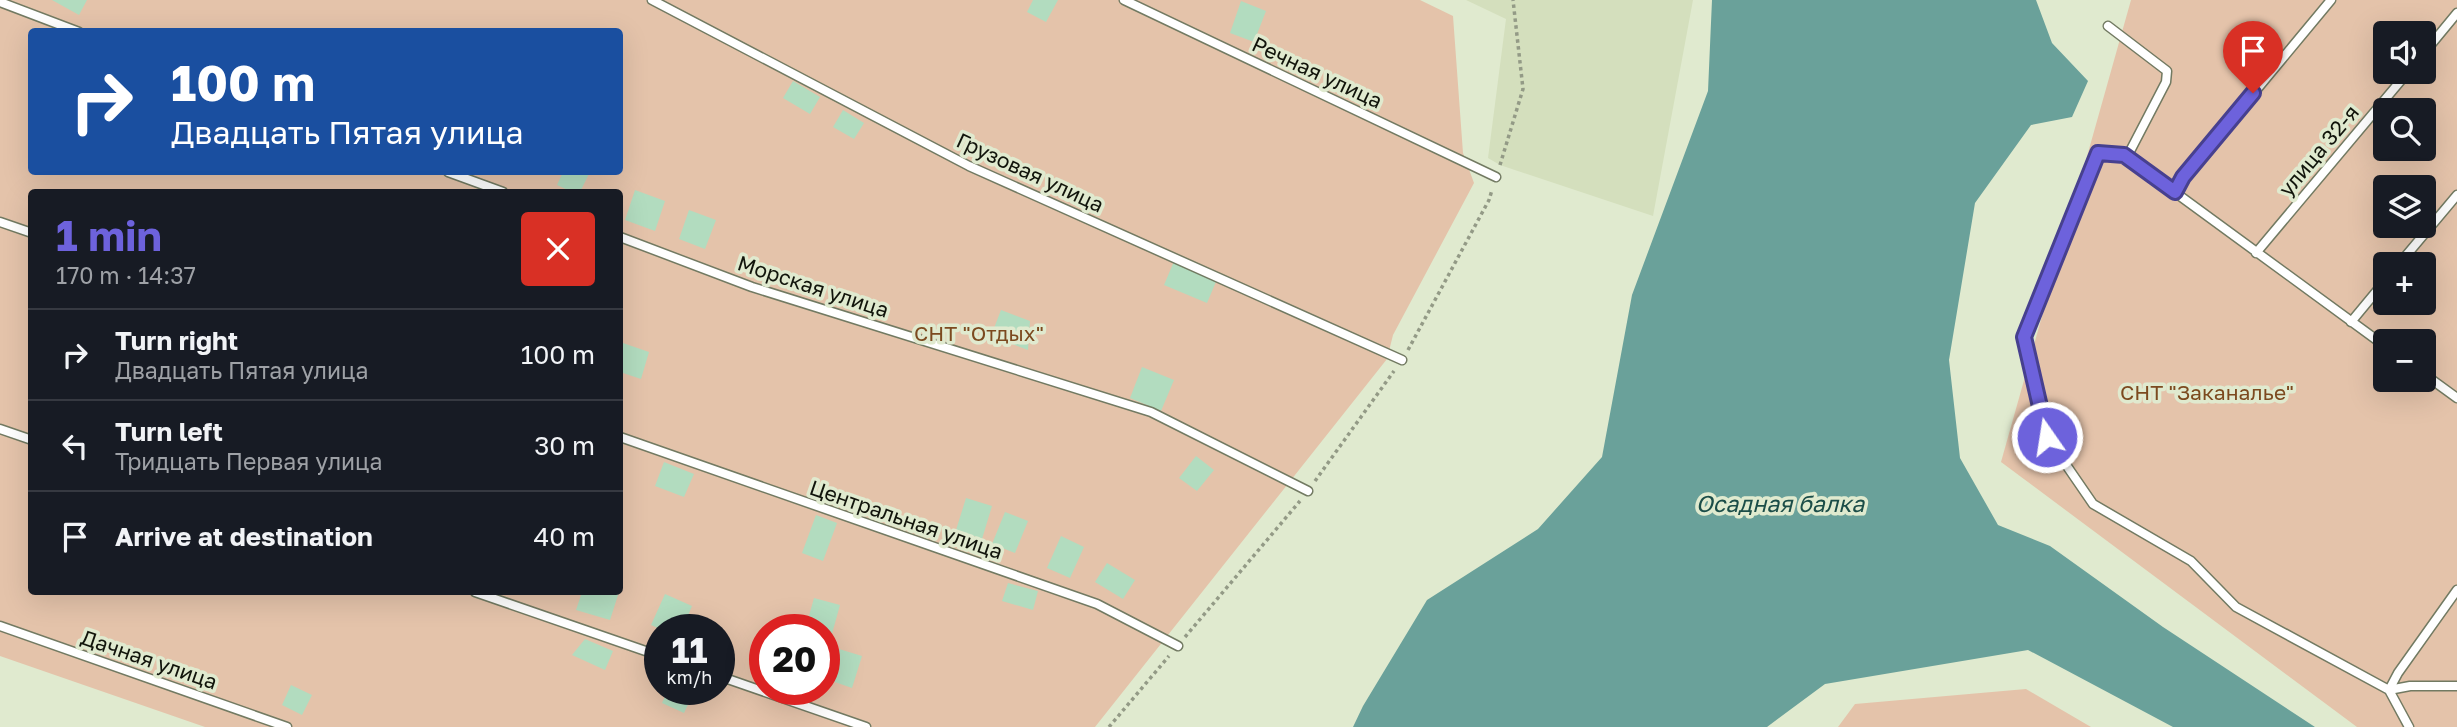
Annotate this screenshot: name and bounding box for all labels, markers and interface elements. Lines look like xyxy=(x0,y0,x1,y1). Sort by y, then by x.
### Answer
pin xyxy=(2223,21,2283,93)
map controls xyxy=(2373,21,2436,392)
button: sound xyxy=(2373,21,2436,84)
street label: Речная улица xyxy=(1248,31,1387,114)
icon: arrive xyxy=(2234,32,2272,70)
text: 100 m xyxy=(171,53,315,112)
icon: right xyxy=(56,56,147,147)
button: search xyxy=(2373,98,2436,161)
street label: улица 32-я xyxy=(2273,99,2364,201)
text: Двадцать Пятая улица xyxy=(171,113,524,151)
street label: Грузовая улица xyxy=(953,127,1108,218)
button: layers xyxy=(2373,175,2436,238)
text: 1 min xyxy=(56,210,162,260)
button: close xyxy=(521,212,595,286)
street label: Морская улица xyxy=(734,249,892,323)
button: + xyxy=(2373,252,2436,315)
text: 170 m · 14:37 xyxy=(56,261,196,289)
park label: СНТ "Отдых" xyxy=(914,320,1044,346)
text: Turn right xyxy=(115,325,238,356)
button: − xyxy=(2373,329,2436,392)
icon: right xyxy=(56,336,94,374)
text: 100 m xyxy=(521,339,595,370)
text: Двадцать Пятая улица xyxy=(115,356,368,384)
park label: СНТ "Заканалье" xyxy=(2120,379,2294,405)
position arrow xyxy=(2010,400,2084,474)
text: Turn left xyxy=(115,416,223,447)
icon: left xyxy=(56,427,94,465)
text: 30 m xyxy=(534,430,595,461)
text: Тридцать Первая улица xyxy=(115,447,383,475)
street label: Центральная улица xyxy=(806,474,1006,564)
water label: Осадная балка xyxy=(1696,489,1865,517)
icon: arrive xyxy=(56,518,94,556)
text: Arrive at destination xyxy=(115,521,373,552)
text: 40 m xyxy=(534,521,595,552)
speed limit sign: 20 xyxy=(749,614,840,705)
street label: Дачная улица xyxy=(78,624,221,695)
text: 11 xyxy=(671,629,708,671)
text: km/h xyxy=(667,666,712,688)

